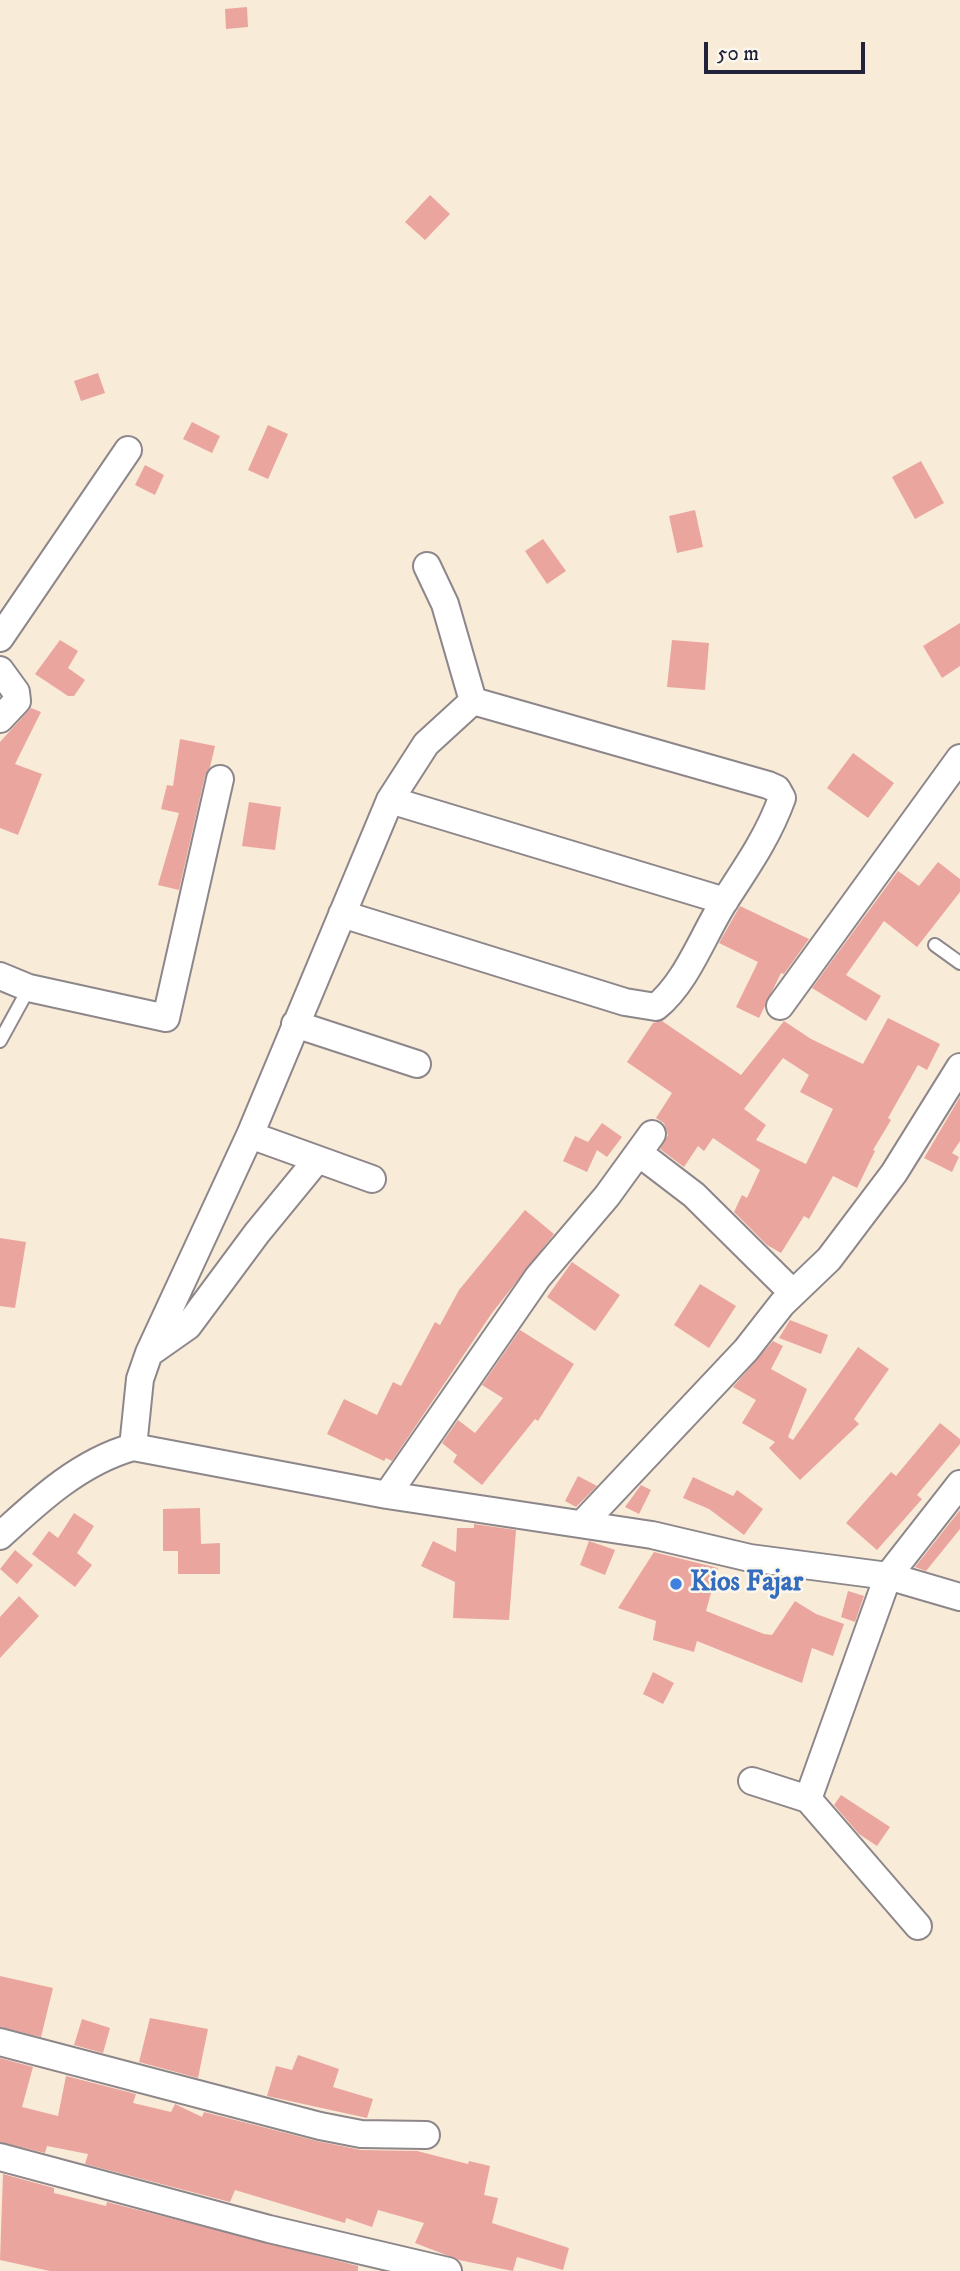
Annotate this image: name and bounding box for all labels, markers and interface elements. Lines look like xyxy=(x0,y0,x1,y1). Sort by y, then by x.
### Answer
scale bar xyxy=(708,28,869,72)
text: 50 m xyxy=(717,41,759,67)
place label: Kios Fajar xyxy=(690,1567,803,1601)
marker: Kios Fajar xyxy=(668,1576,684,1592)

